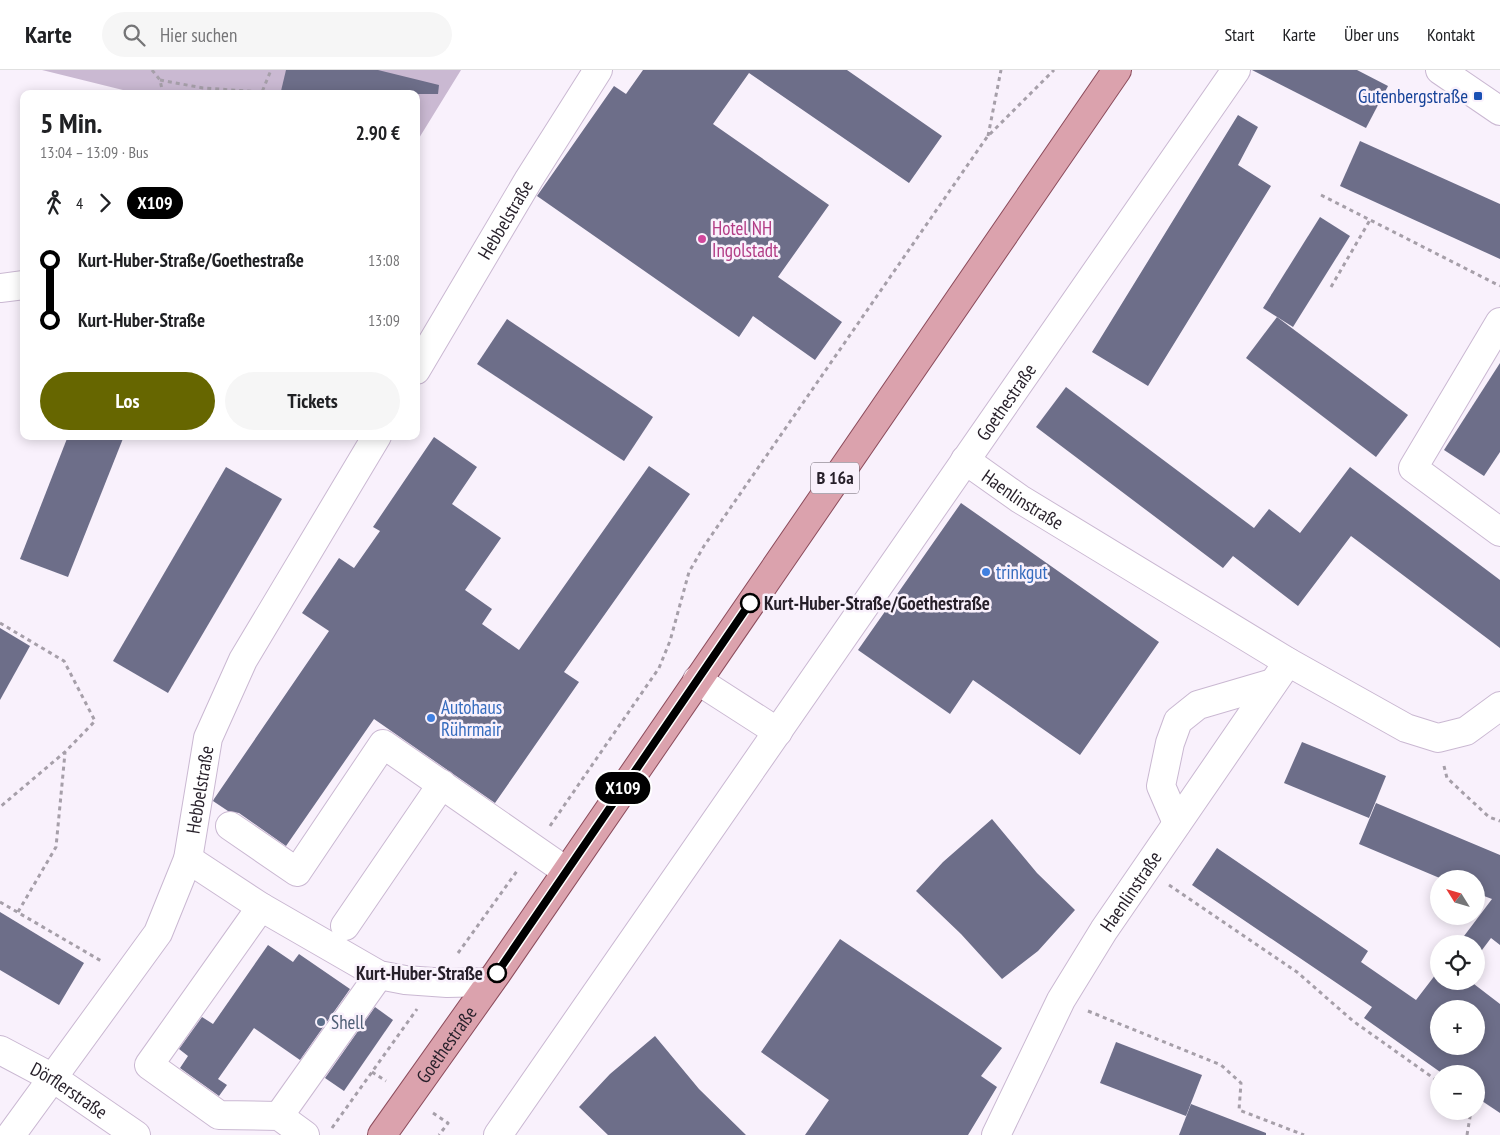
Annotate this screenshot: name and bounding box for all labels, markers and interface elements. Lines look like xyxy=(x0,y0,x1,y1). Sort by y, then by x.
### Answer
search box xyxy=(102,12,452,57)
text: Karte xyxy=(25,19,72,50)
icon: search xyxy=(120,21,148,49)
text: Hier suchen xyxy=(160,23,237,47)
text: Start xyxy=(1224,23,1255,46)
text: Karte xyxy=(1283,23,1316,46)
text: Über uns xyxy=(1344,23,1399,46)
text: Kontakt xyxy=(1427,23,1475,46)
place label: Gutenbergstraße xyxy=(1358,84,1468,108)
marker: Gutenbergstraße xyxy=(1472,90,1484,102)
text: 5 Min. xyxy=(40,104,103,141)
text: 2.90 € xyxy=(356,121,400,145)
text: 13:04 – 13:09 · Bus xyxy=(40,142,148,162)
street label: Hebbelstraße xyxy=(472,175,538,264)
icon: walk xyxy=(40,189,68,217)
icon: forward xyxy=(91,189,119,217)
text: X109 xyxy=(137,191,173,214)
text: 4 xyxy=(76,193,83,213)
place label: Hotel NH Ingolstadt xyxy=(712,216,779,262)
marker: Hotel NH Ingolstadt xyxy=(696,233,708,245)
text: Kurt-Huber-Straße/Goethestraße xyxy=(78,248,304,272)
text: 13:08 xyxy=(368,250,400,270)
text: Kurt-Huber-Straße xyxy=(78,308,205,332)
text: 13:09 xyxy=(368,310,400,330)
street label: Goethestraße xyxy=(971,358,1041,445)
button: Los xyxy=(40,372,215,430)
button: Tickets xyxy=(225,372,400,430)
road number: B 16a xyxy=(811,462,859,493)
street label: Haenlinstraße xyxy=(977,464,1068,535)
place label: trinkgut xyxy=(996,560,1049,584)
marker: trinkgut xyxy=(980,566,992,578)
place label: Kurt-Huber-Straße/Goethestraße xyxy=(764,591,990,615)
marker: Kurt-Huber-Straße/Goethestraße xyxy=(740,593,760,613)
place label: Autohaus Rührmair xyxy=(441,695,502,741)
marker: Autohaus Rührmair xyxy=(425,712,437,724)
street label: Hebbelstraße xyxy=(180,744,219,835)
line badge: X109 xyxy=(588,772,658,804)
text: X109 xyxy=(605,776,641,799)
street label: Haenlinstraße xyxy=(1095,846,1167,936)
north arrow xyxy=(1430,870,1485,925)
map controls xyxy=(1430,870,1485,1120)
button: locate xyxy=(1430,935,1485,990)
place label: Kurt-Huber-Straße xyxy=(356,961,483,985)
marker: Kurt-Huber-Straße xyxy=(487,963,507,983)
button: + xyxy=(1430,1000,1485,1055)
street label: Goethestraße xyxy=(411,1001,482,1088)
place label: Shell xyxy=(331,1010,365,1034)
marker: Shell xyxy=(315,1016,327,1028)
street label: Dörflerstraße xyxy=(27,1056,112,1124)
button: − xyxy=(1430,1065,1485,1120)

